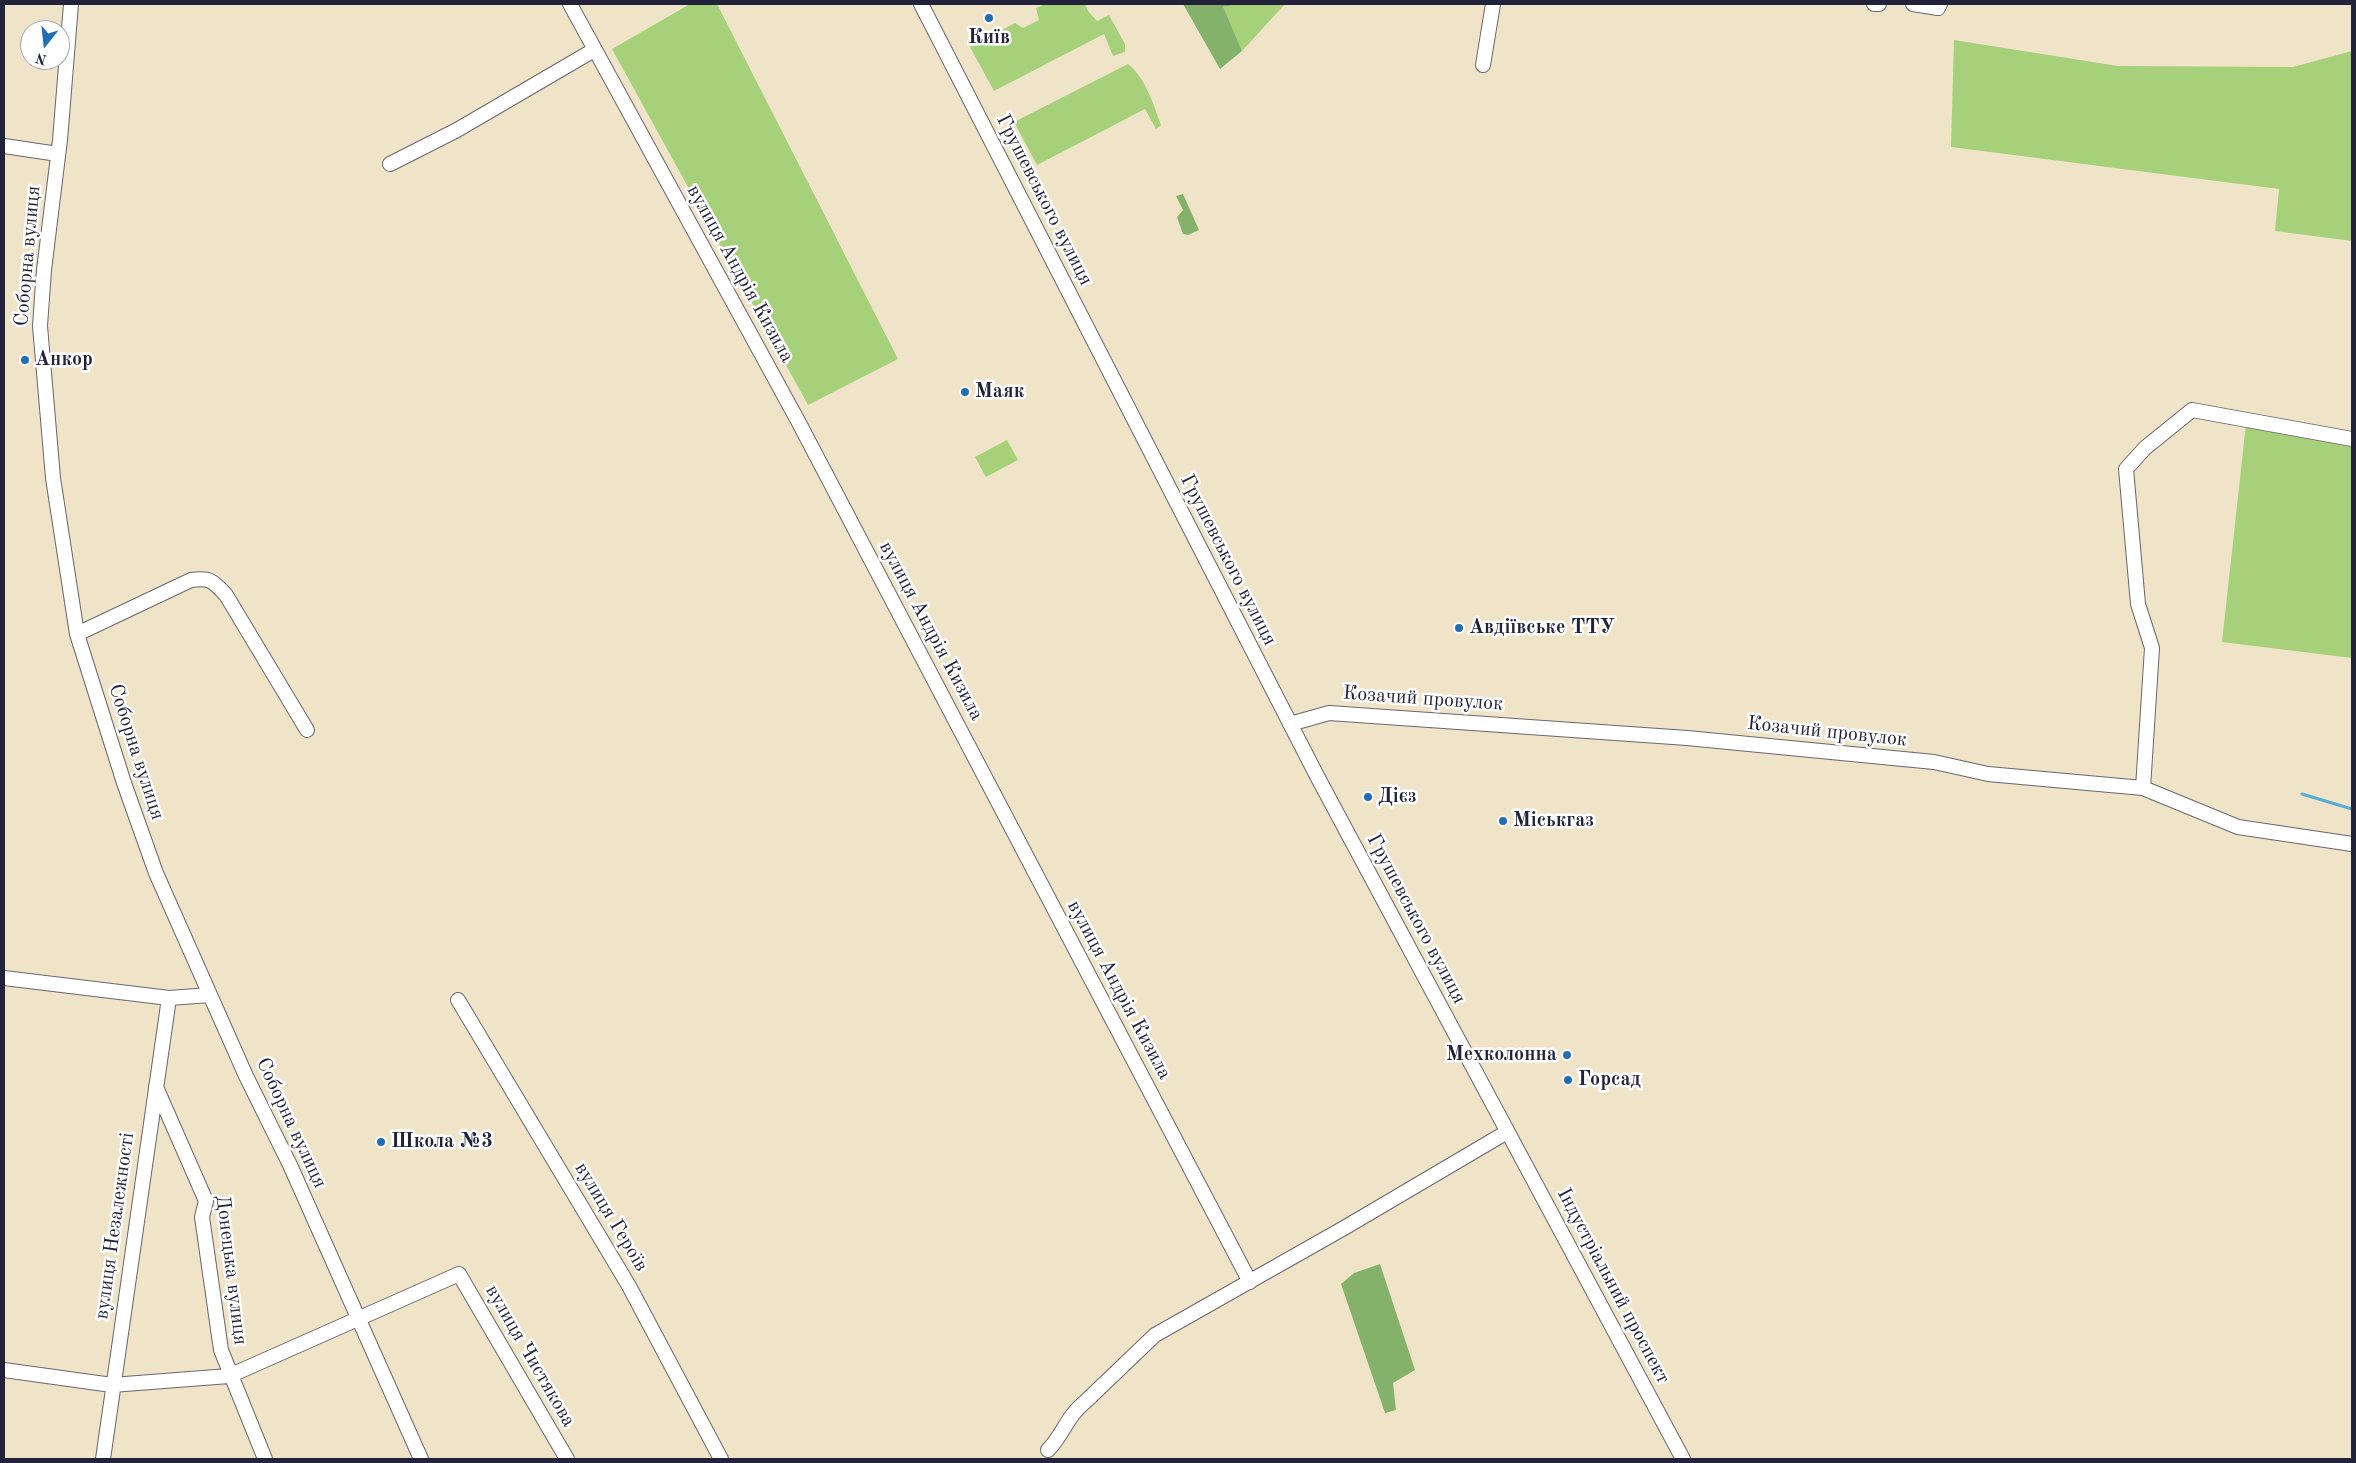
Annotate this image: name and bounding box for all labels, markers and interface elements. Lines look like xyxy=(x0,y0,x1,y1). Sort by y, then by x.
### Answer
marker: Київ xyxy=(983,12,995,24)
north arrow xyxy=(20,20,70,70)
place label: Київ xyxy=(968,26,1010,50)
text: N xyxy=(34,50,48,67)
street label: Грушевського вулиця xyxy=(990,110,1098,290)
street label: вулиця Андрія Кизила xyxy=(681,181,799,367)
street label: Соборна вулиця xyxy=(10,185,46,327)
place label: Анкор xyxy=(35,348,93,372)
marker: Анкор xyxy=(19,354,31,366)
place label: Маяк xyxy=(975,380,1024,404)
marker: Маяк xyxy=(959,386,971,398)
street label: Грушевського вулиця xyxy=(1174,470,1282,650)
street label: вулиця Андрія Кизила xyxy=(874,537,988,725)
place label: Авдіївське ТТУ xyxy=(1469,616,1615,640)
marker: Авдіївське ТТУ xyxy=(1453,622,1465,634)
street label: Соборна вулиця xyxy=(103,681,169,823)
street label: Козачий провулок xyxy=(1342,681,1504,717)
street label: Козачий провулок xyxy=(1746,712,1908,752)
place label: Дієз xyxy=(1378,785,1416,809)
marker: Дієз xyxy=(1362,791,1374,803)
place label: Міськгаз xyxy=(1513,809,1594,833)
marker: Міськгаз xyxy=(1497,815,1509,827)
street label: Грушевського вулиця xyxy=(1361,830,1471,1008)
street label: вулиця Андрія Кизила xyxy=(1062,896,1176,1084)
place label: Мехколонна xyxy=(1446,1043,1557,1067)
marker: Мехколонна xyxy=(1561,1049,1573,1061)
street label: Соборна вулиця xyxy=(250,1054,332,1192)
place label: Горсад xyxy=(1578,1068,1641,1092)
marker: Горсад xyxy=(1562,1074,1574,1086)
place label: Школа №3 xyxy=(391,1130,493,1154)
street label: вулиця Незалежності xyxy=(90,1131,140,1321)
marker: Школа №3 xyxy=(375,1136,387,1148)
street label: вулиця Героїв xyxy=(569,1158,653,1276)
street label: Індустріальний проспект xyxy=(1551,1184,1675,1388)
street label: Донецька вулиця xyxy=(210,1194,252,1346)
street label: вулиця Чистякова xyxy=(480,1281,580,1431)

